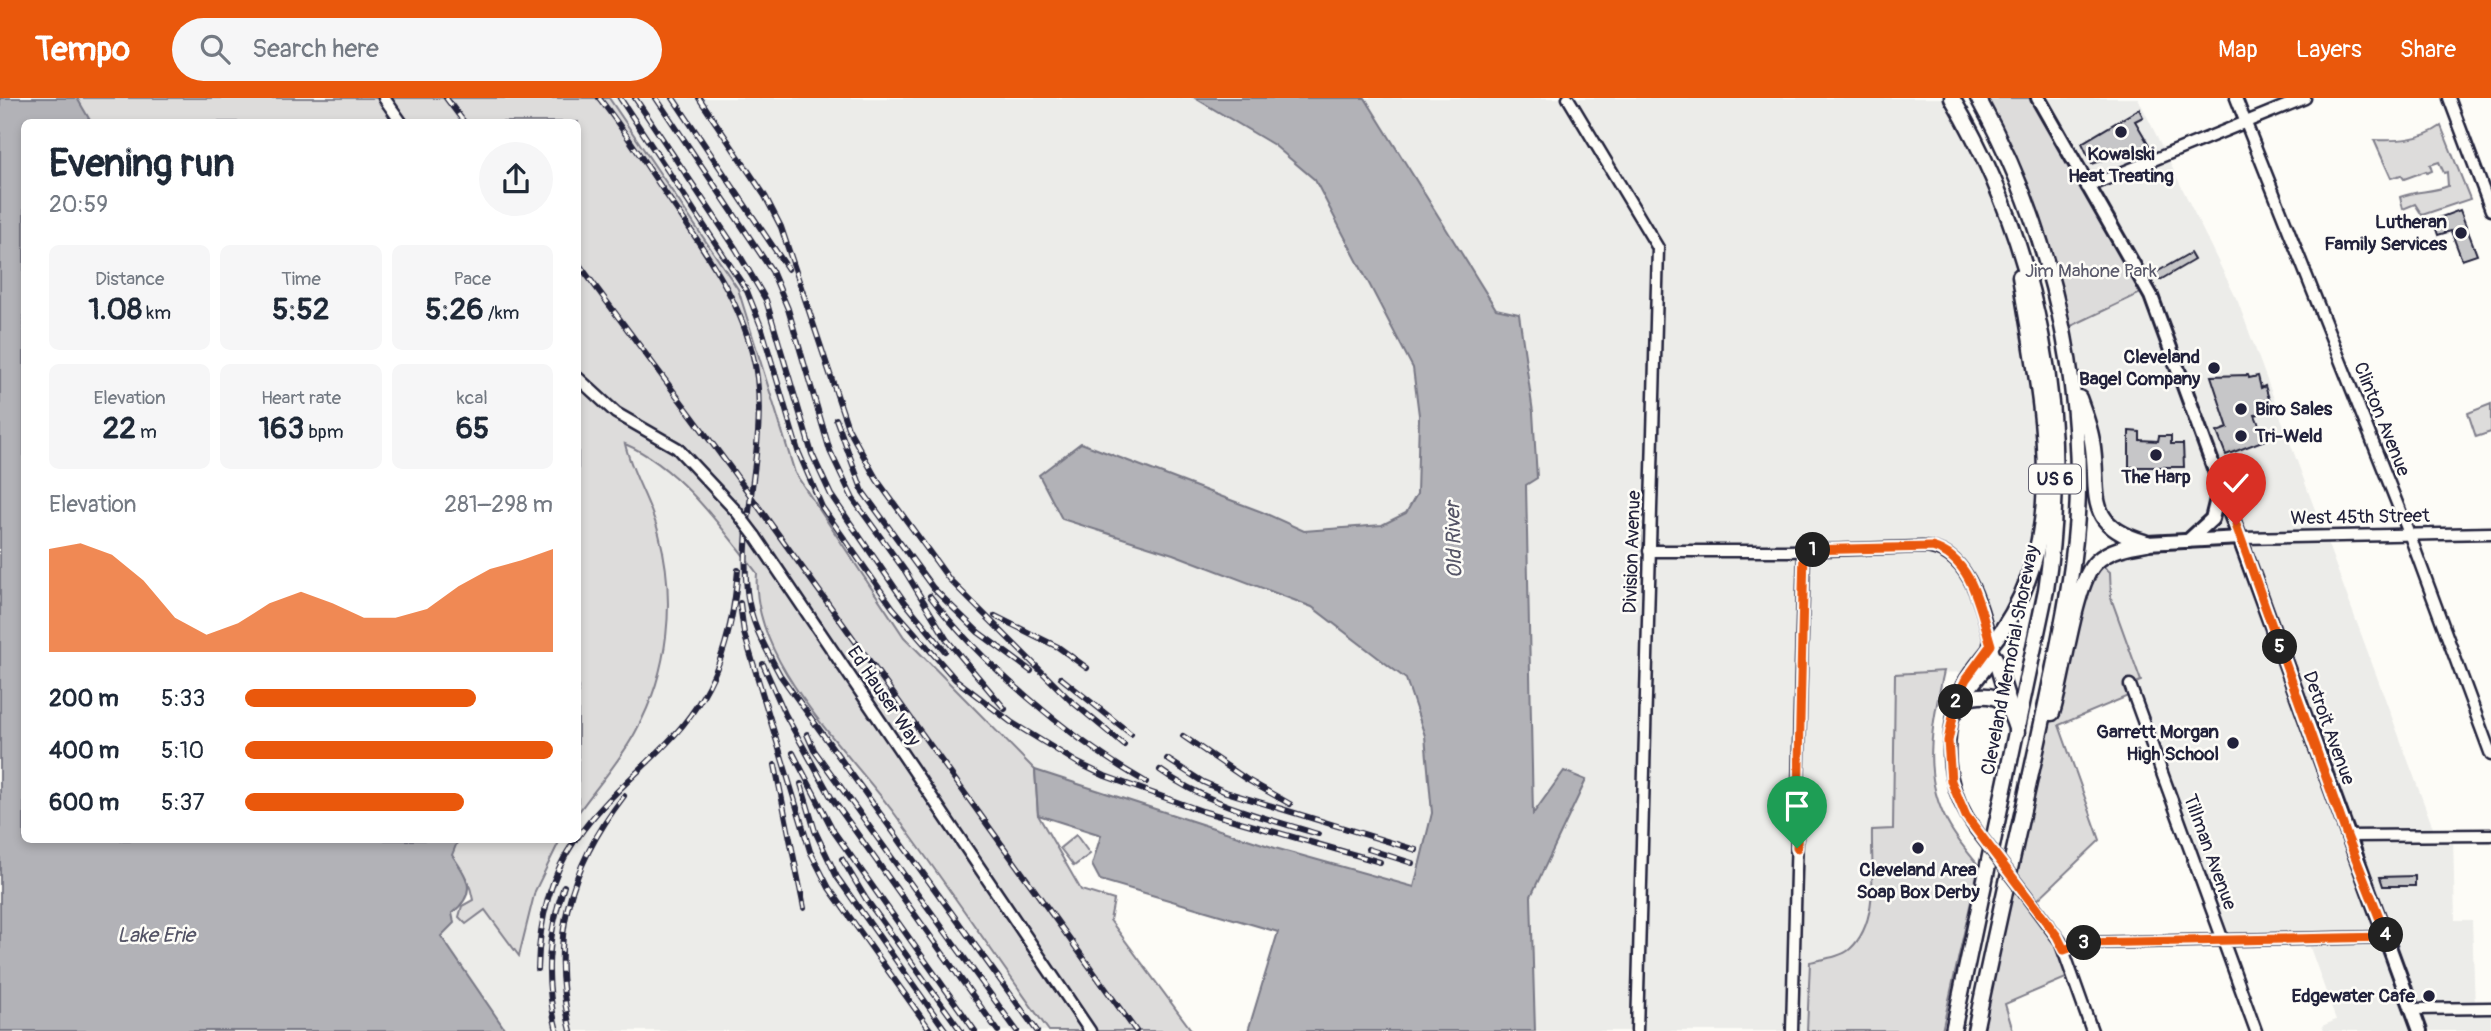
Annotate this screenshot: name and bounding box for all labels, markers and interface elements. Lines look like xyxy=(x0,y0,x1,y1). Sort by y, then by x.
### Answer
search box xyxy=(172,18,662,81)
text: Tempo xyxy=(35,29,130,70)
icon: search xyxy=(196,30,234,68)
text: Search here xyxy=(252,33,379,65)
text: Map xyxy=(2218,35,2258,64)
text: Layers xyxy=(2296,35,2362,64)
text: Share xyxy=(2400,35,2456,64)
marker: Kowalski Heat Treating xyxy=(2113,124,2129,140)
text: Evening run xyxy=(49,140,235,188)
button: share xyxy=(479,142,553,216)
place label: Kowalski Heat Treating xyxy=(2068,142,2174,188)
text: 20:59 xyxy=(49,190,108,219)
place label: Lutheran Family Services xyxy=(2324,210,2447,256)
marker: Lutheran Family Services xyxy=(2453,225,2469,241)
park label: Jim Mahone Park xyxy=(2025,259,2157,283)
text: Distance xyxy=(95,267,164,291)
text: Time xyxy=(281,267,321,291)
text: Pace xyxy=(454,267,491,291)
text: 1.08 xyxy=(88,291,142,328)
text: 5:52 xyxy=(272,291,330,328)
text: 5:26 xyxy=(425,291,484,328)
text: km xyxy=(142,301,171,325)
text: /km xyxy=(484,301,519,325)
place label: Cleveland Bagel Company xyxy=(2079,345,2201,391)
street label: Clinton Avenue xyxy=(2348,358,2416,480)
marker: Cleveland Bagel Company xyxy=(2206,360,2222,376)
text: Elevation xyxy=(93,386,166,410)
text: Heart rate xyxy=(261,386,341,410)
text: kcal xyxy=(457,386,488,410)
place label: Biro Sales xyxy=(2255,397,2333,421)
marker: Biro Sales xyxy=(2233,401,2249,417)
text: 22 xyxy=(102,410,136,447)
text: 163 xyxy=(258,410,304,447)
text: 65 xyxy=(455,410,489,447)
text: m xyxy=(136,420,157,444)
text: bpm xyxy=(304,420,344,444)
place label: Tri-Weld xyxy=(2254,424,2323,448)
marker: Tri-Weld xyxy=(2233,428,2249,444)
marker: The Harp xyxy=(2148,447,2164,463)
pin xyxy=(2206,453,2266,525)
road number: US 6 xyxy=(2029,464,2081,494)
icon: check xyxy=(2217,464,2255,502)
place label: The Harp xyxy=(2120,465,2191,489)
text: Elevation xyxy=(49,490,137,519)
text: 281–298 m xyxy=(444,490,553,519)
street label: Division Avenue xyxy=(1618,490,1646,614)
water label: Old River xyxy=(1439,499,1469,579)
street label: West 45th Street xyxy=(2290,504,2430,530)
pin: 1 xyxy=(1796,532,1830,568)
text: 1 xyxy=(1809,537,1816,561)
street label: Cleveland Memorial Shoreway xyxy=(1976,543,2044,777)
pin: 5 xyxy=(2262,630,2298,664)
text: 5 xyxy=(2274,634,2285,658)
street label: Ed Hauser Way xyxy=(842,641,926,751)
street label: Detroit Avenue xyxy=(2297,668,2361,789)
text: 200 m xyxy=(49,684,119,713)
text: 5:33 xyxy=(161,684,205,713)
pin: 2 xyxy=(1938,684,1974,720)
text: 2 xyxy=(1950,689,1961,713)
place label: Garrett Morgan High School xyxy=(2096,720,2219,766)
marker: Garrett Morgan High School xyxy=(2225,735,2241,751)
text: 400 m xyxy=(49,736,119,765)
text: 5:10 xyxy=(161,736,204,765)
pin xyxy=(1767,776,1827,848)
icon: arrive xyxy=(1778,787,1816,825)
text: 600 m xyxy=(49,788,119,817)
text: 5:37 xyxy=(161,788,205,817)
street label: Tillman Avenue xyxy=(2178,791,2242,914)
marker: Cleveland Area Soap Box Derby xyxy=(1910,840,1926,856)
place label: Cleveland Area Soap Box Derby xyxy=(1856,858,1980,904)
pin: 4 xyxy=(2368,918,2404,952)
water label: Lake Erie xyxy=(117,922,198,949)
text: 4 xyxy=(2380,922,2391,946)
pin: 3 xyxy=(2066,926,2102,960)
text: 3 xyxy=(2078,930,2089,954)
place label: Edgewater Cafe xyxy=(2291,984,2416,1008)
marker: Edgewater Cafe xyxy=(2421,988,2437,1004)

